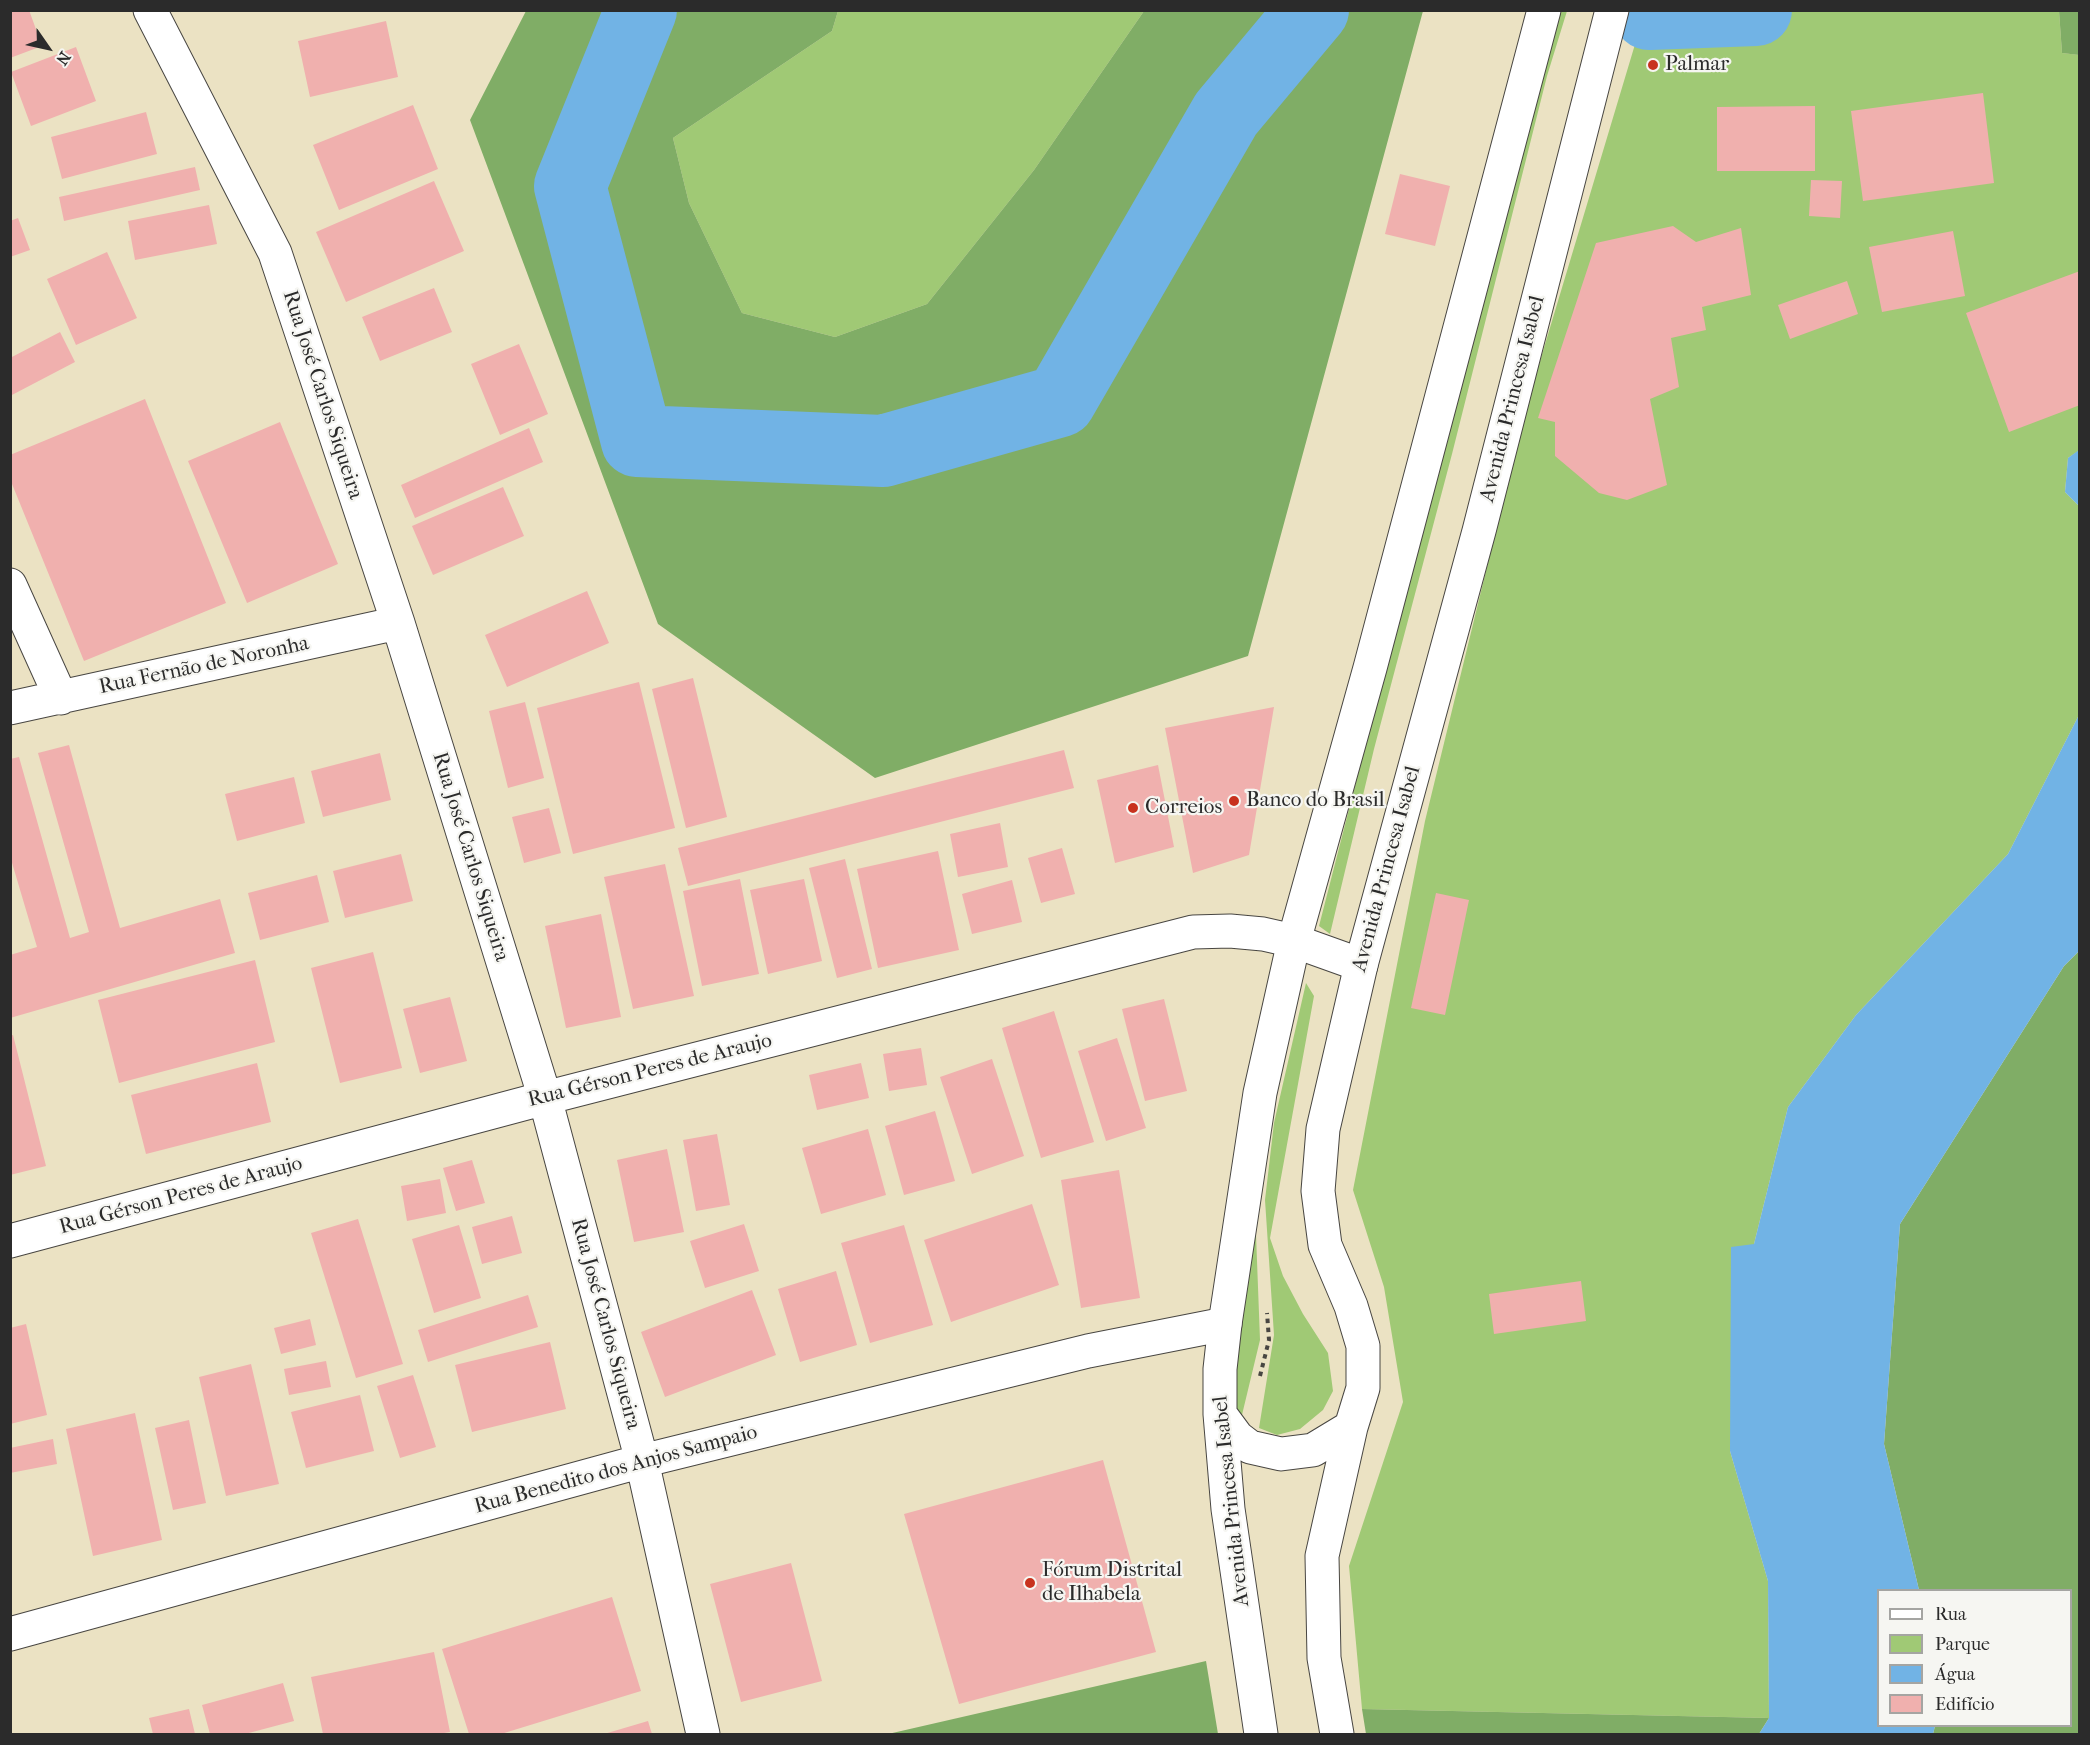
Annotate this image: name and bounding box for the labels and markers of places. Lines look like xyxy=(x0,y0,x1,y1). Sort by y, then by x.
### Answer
place label: Palmar xyxy=(1665,52,1729,78)
marker: Palmar xyxy=(1646,58,1660,72)
place label: Banco do Brasil xyxy=(1246,788,1385,814)
marker: Banco do Brasil xyxy=(1227,794,1241,808)
place label: Correios xyxy=(1145,795,1222,821)
marker: Correios xyxy=(1126,801,1140,815)
place label: Fórum Distrital de Ilhabela xyxy=(1042,1558,1182,1608)
marker: Fórum Distrital de Ilhabela xyxy=(1023,1576,1037,1590)

